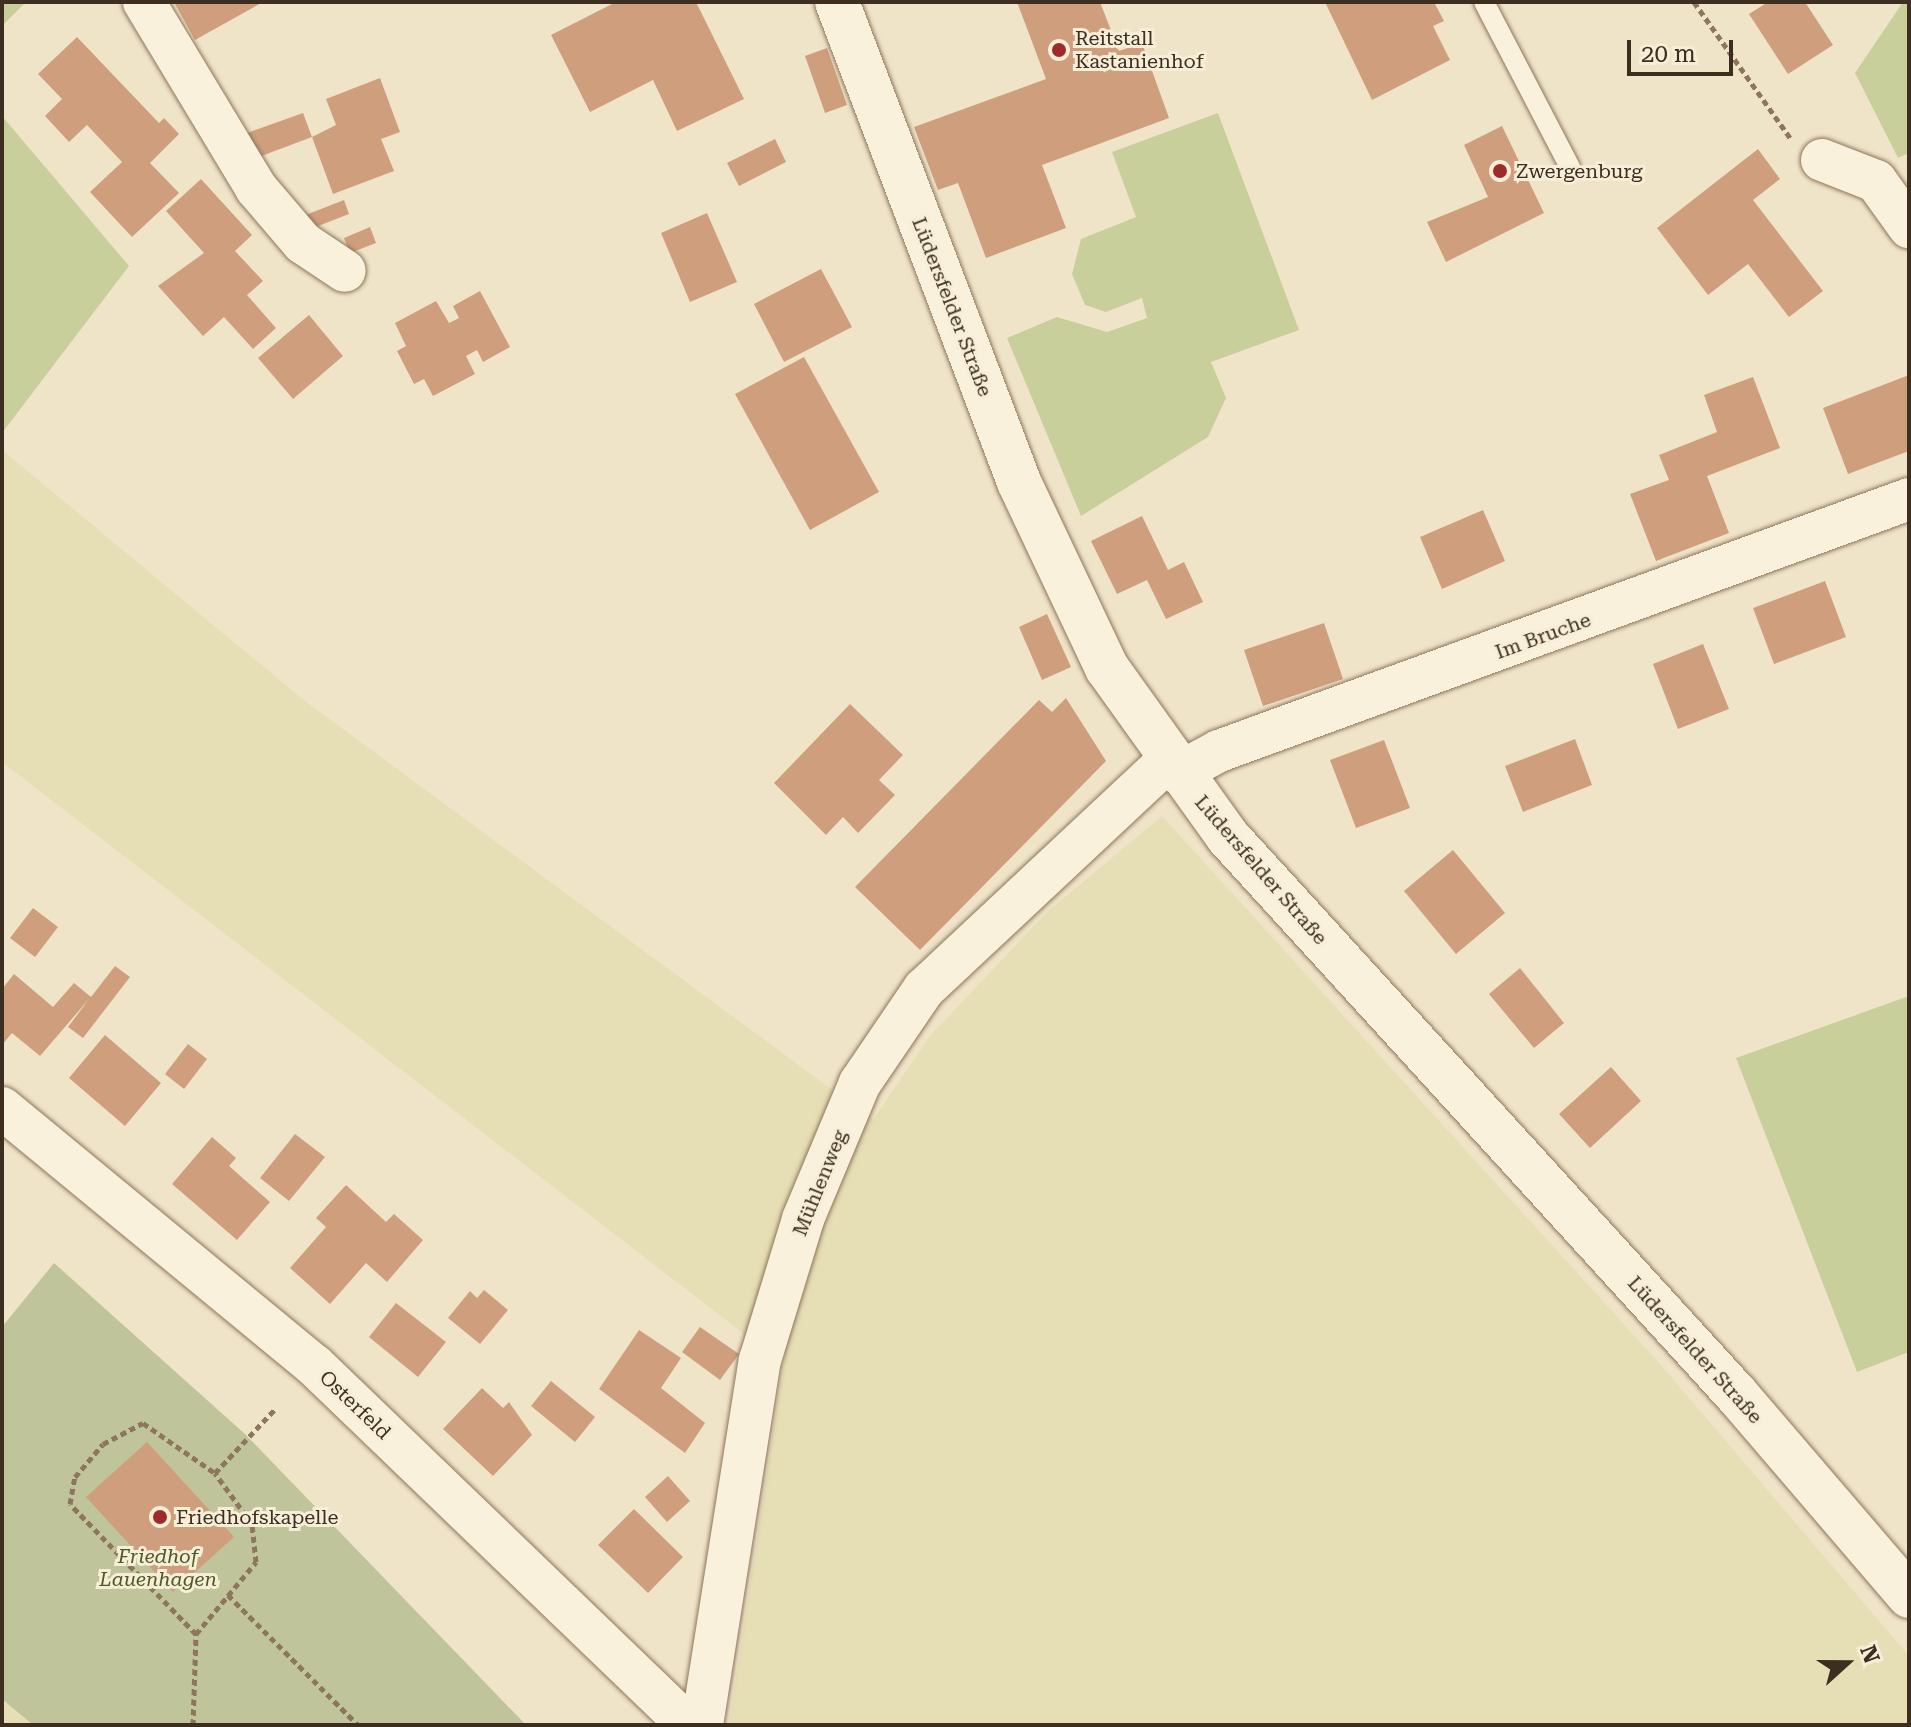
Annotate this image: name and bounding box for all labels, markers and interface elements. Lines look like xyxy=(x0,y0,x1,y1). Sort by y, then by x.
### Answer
scale bar xyxy=(1631,24,1737,74)
place label: Reitstall Kastanienhof xyxy=(1075,26,1203,73)
text: 20 m xyxy=(1641,40,1696,68)
marker: Reitstall Kastanienhof xyxy=(1050,41,1068,59)
place label: Zwergenburg xyxy=(1516,159,1643,183)
marker: Zwergenburg xyxy=(1491,162,1509,180)
street label: Lüdersfelder Straße xyxy=(907,214,997,400)
street label: Im Bruche xyxy=(1492,608,1594,664)
street label: Lüdersfelder Straße xyxy=(1190,790,1332,950)
street label: Mühlenweg xyxy=(788,1126,852,1240)
street label: Lüdersfelder Straße xyxy=(1622,1271,1768,1429)
street label: Osterfeld xyxy=(315,1365,395,1445)
place label: Friedhofskapelle xyxy=(176,1505,338,1529)
marker: Friedhofskapelle xyxy=(151,1508,169,1526)
park label: Friedhof Lauenhagen xyxy=(99,1544,217,1591)
north arrow xyxy=(1807,1623,1887,1703)
text: N xyxy=(1855,1642,1885,1667)

